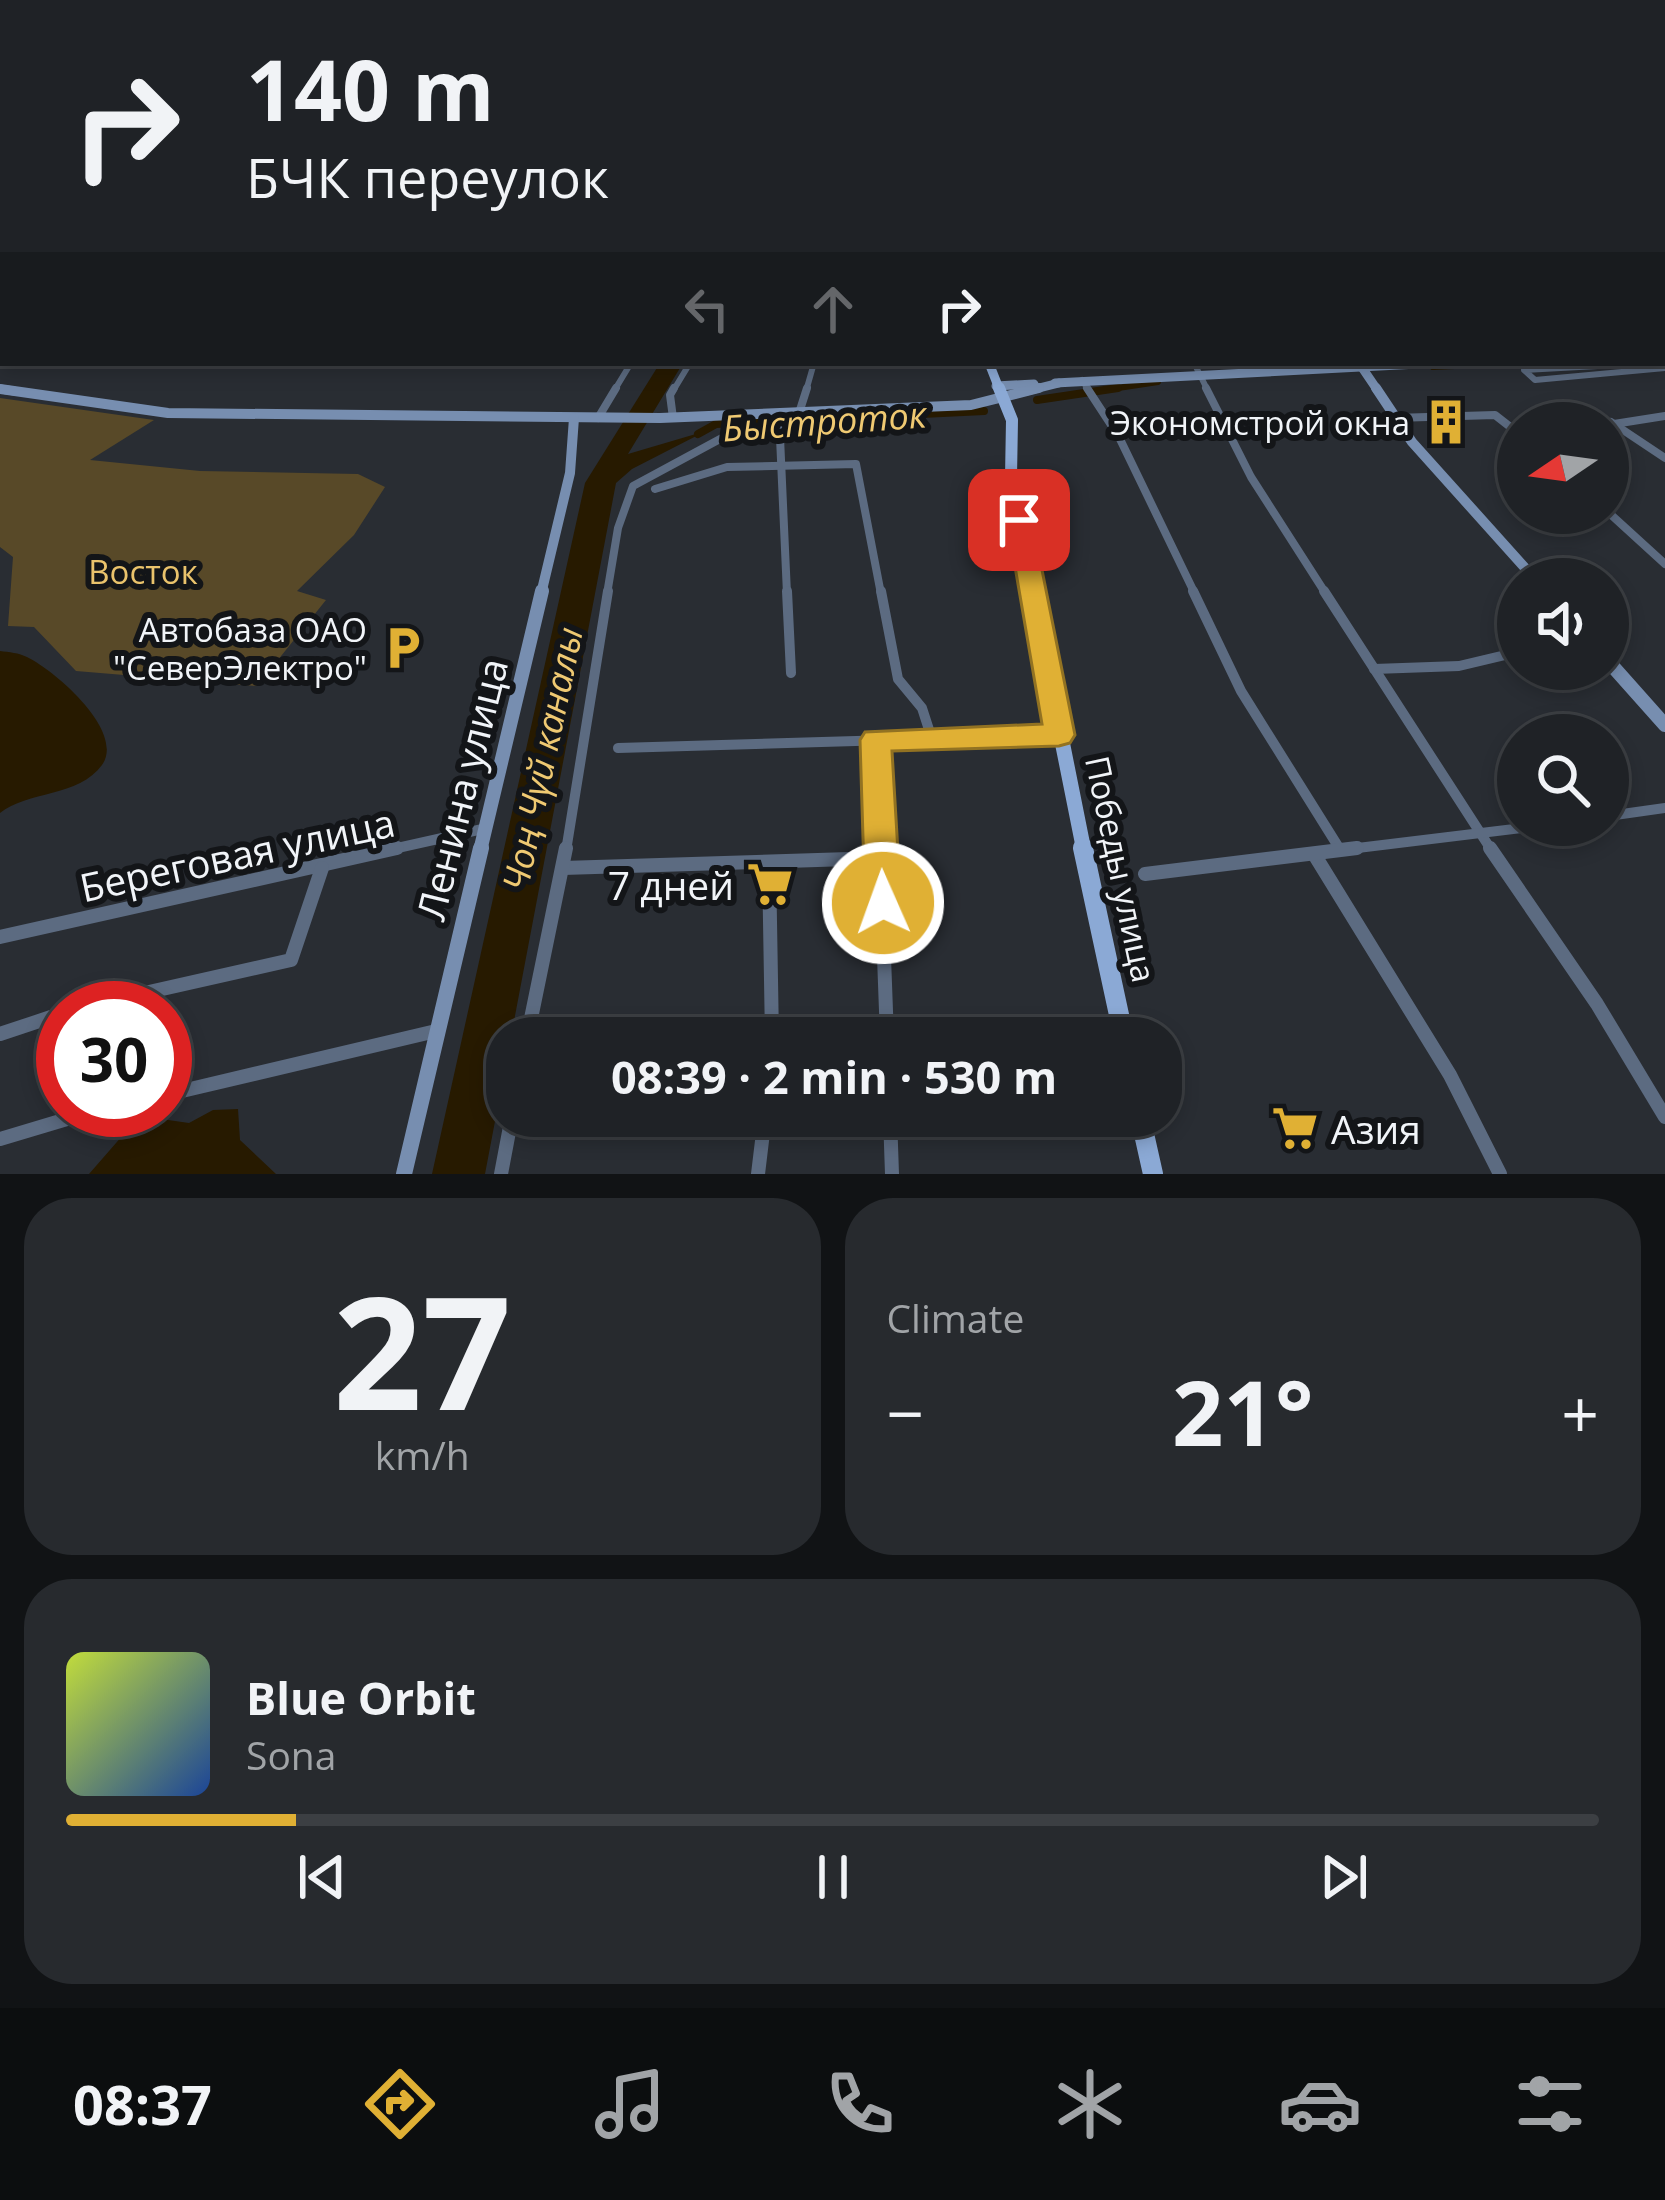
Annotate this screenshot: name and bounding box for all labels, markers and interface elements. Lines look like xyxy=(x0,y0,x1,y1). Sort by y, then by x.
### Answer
text: 140 m xyxy=(246,31,494,146)
icon: right xyxy=(48,48,204,204)
text: БЧК переулок xyxy=(246,140,609,214)
icon: left xyxy=(674,276,740,342)
icon: ahead xyxy=(800,276,866,342)
icon: right xyxy=(926,276,992,342)
water label: Быстроток xyxy=(721,389,929,453)
building icon: Экономстрой окна xyxy=(1421,397,1471,447)
place label: Экономстрой окна xyxy=(1110,400,1410,445)
north arrow xyxy=(1497,402,1629,534)
map controls xyxy=(1497,402,1629,846)
pin xyxy=(968,469,1070,571)
icon: arrive xyxy=(986,487,1052,553)
park label: Восток xyxy=(88,549,198,594)
button: sound xyxy=(1497,558,1629,690)
place label: Автобаза ОАО "СеверЭлектро" xyxy=(113,607,367,690)
parking icon: Автобаза ОАО "СеверЭлектро" xyxy=(378,623,428,673)
water label: Чоң Чүй каналы xyxy=(490,623,594,895)
street label: Ленина улица xyxy=(403,653,519,925)
button: search xyxy=(1497,714,1629,846)
street label: Победы улица xyxy=(1075,752,1167,986)
street label: Береговая улица xyxy=(75,795,399,913)
position arrow xyxy=(820,840,946,966)
place label: 7 дней xyxy=(608,858,734,911)
supermarket icon: 7 дней xyxy=(745,859,795,909)
speed limit sign: 30 xyxy=(36,981,192,1137)
text: 08:39 · 2 min · 530 m xyxy=(611,1046,1057,1107)
place label: Азия xyxy=(1331,1102,1421,1155)
supermarket icon: Азия xyxy=(1270,1103,1320,1153)
text: 27 xyxy=(333,1243,511,1456)
text: Climate xyxy=(887,1291,1024,1344)
text: 21° xyxy=(1172,1350,1313,1472)
text: − xyxy=(887,1367,924,1457)
text: + xyxy=(1561,1367,1599,1457)
text: km/h xyxy=(375,1428,470,1481)
text: Blue Orbit xyxy=(246,1667,476,1728)
text: Sona xyxy=(246,1728,336,1781)
icon: previous xyxy=(289,1844,355,1910)
icon: pause xyxy=(800,1844,866,1910)
icon: next xyxy=(1311,1844,1377,1910)
icon: directions xyxy=(358,2062,442,2146)
icon: music xyxy=(588,2062,672,2146)
icon: phone xyxy=(818,2062,902,2146)
icon: climate xyxy=(1048,2062,1132,2146)
icon: car xyxy=(1278,2062,1362,2146)
icon: filters xyxy=(1508,2062,1592,2146)
text: 08:37 xyxy=(73,2067,212,2141)

